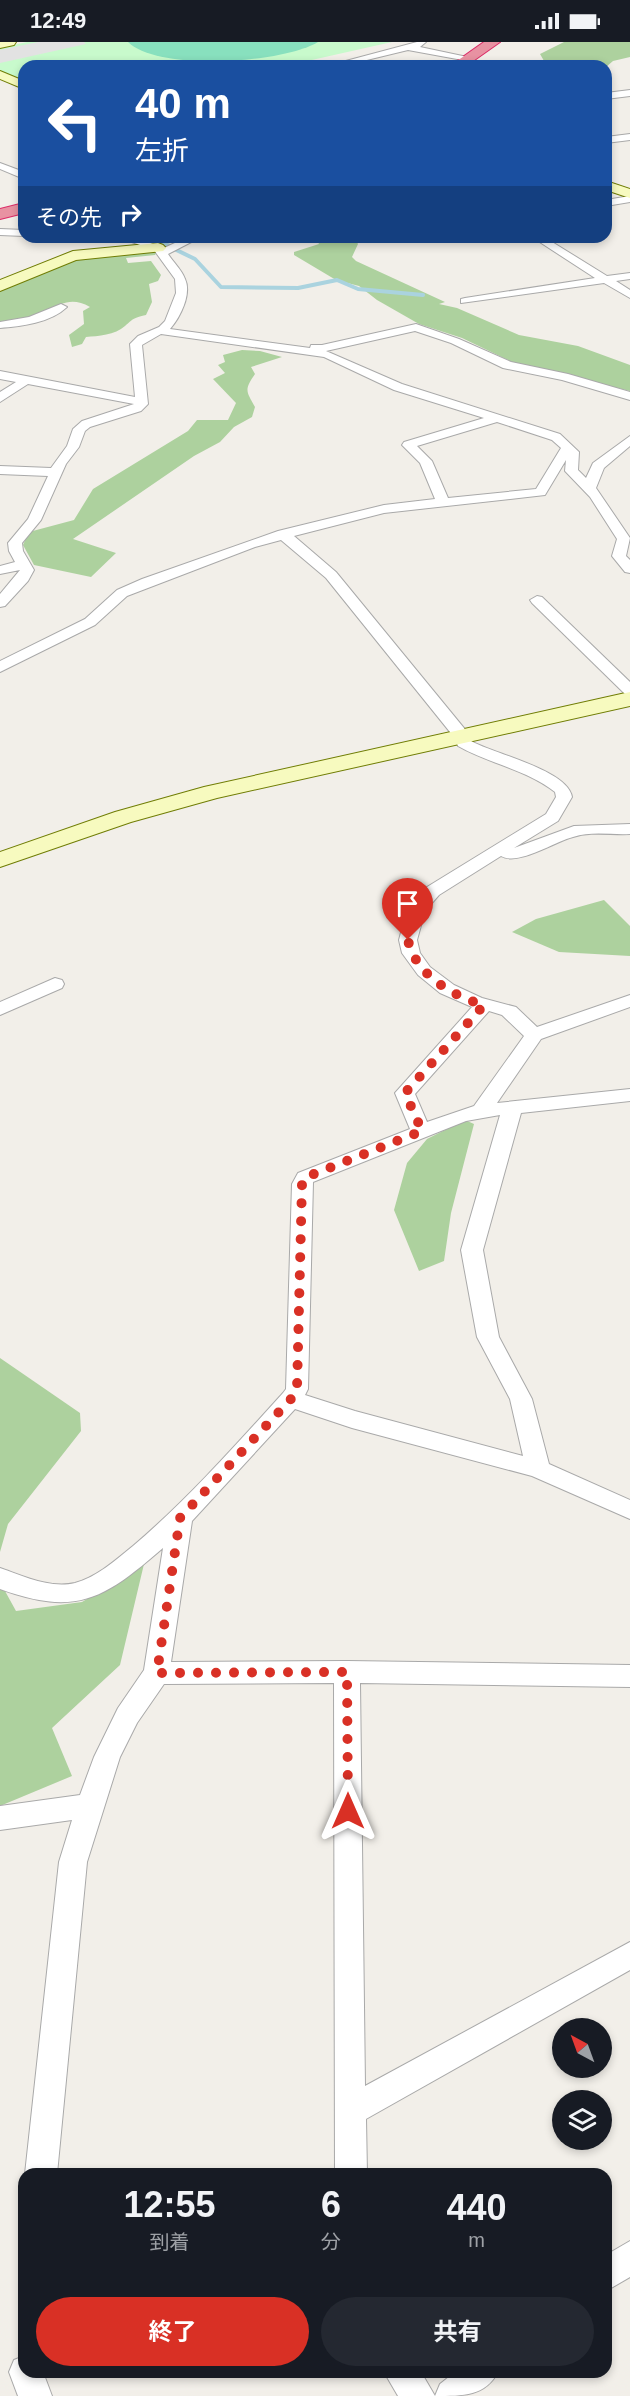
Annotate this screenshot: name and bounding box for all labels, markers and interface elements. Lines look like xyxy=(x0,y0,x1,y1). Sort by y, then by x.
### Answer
text: 12:49 xyxy=(30,8,86,33)
text: 40 m xyxy=(135,80,231,127)
icon: left xyxy=(36,84,114,162)
text: 左折 xyxy=(135,136,189,166)
icon: right xyxy=(114,198,147,231)
text: その先 xyxy=(36,205,102,230)
pin xyxy=(382,878,433,940)
icon: arrive xyxy=(391,887,424,920)
position arrow xyxy=(316,1779,380,1843)
north arrow xyxy=(552,2018,612,2078)
map controls xyxy=(552,2018,612,2150)
button: layers xyxy=(552,2090,612,2150)
text: 12:55 xyxy=(123,2184,216,2225)
text: 6 xyxy=(321,2184,341,2225)
text: 440 xyxy=(446,2187,507,2228)
text: m xyxy=(468,2229,485,2251)
text: 到着 xyxy=(149,2231,189,2253)
text: 分 xyxy=(321,2231,341,2253)
button: 終了 xyxy=(36,2297,309,2366)
button: 共有 xyxy=(321,2297,594,2366)

